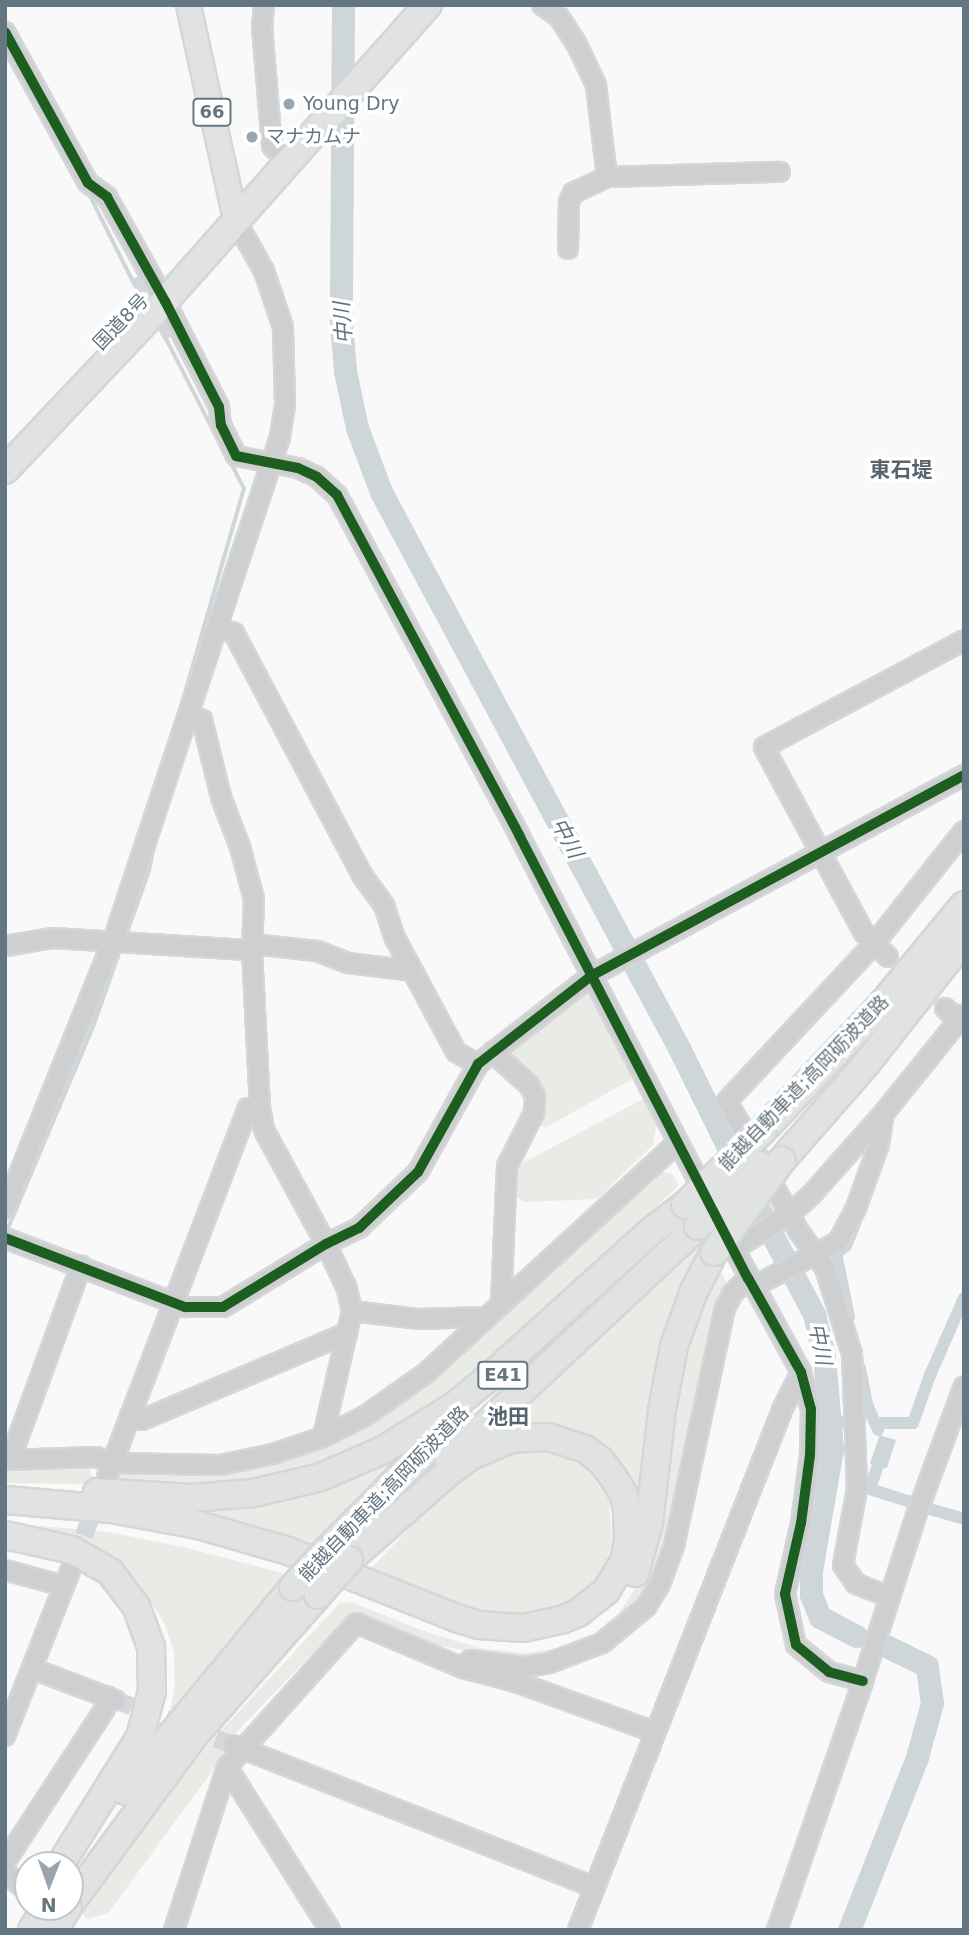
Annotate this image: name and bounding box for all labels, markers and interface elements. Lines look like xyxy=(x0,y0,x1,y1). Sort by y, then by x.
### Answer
place label: Young Dry xyxy=(303,93,400,115)
marker: Young Dry xyxy=(281,96,297,112)
road number: 66 xyxy=(191,98,233,127)
place label: マナカムナ xyxy=(266,126,361,148)
marker: マナカムナ xyxy=(244,129,260,145)
street label: 国道8号 xyxy=(89,289,153,355)
water label: 中川 xyxy=(329,301,357,345)
district label: 東石堤 xyxy=(870,457,932,483)
water label: 中川 xyxy=(546,814,588,862)
street label: 能越自動車道;高岡砺波道路 xyxy=(714,991,894,1175)
water label: 中川 xyxy=(804,1321,836,1367)
road number: E41 xyxy=(477,1360,529,1390)
street label: 能越自動車道;高岡砺波道路 xyxy=(294,1402,474,1586)
district label: 池田 xyxy=(487,1404,529,1430)
north arrow xyxy=(14,1851,84,1921)
text: N xyxy=(41,1894,57,1916)

